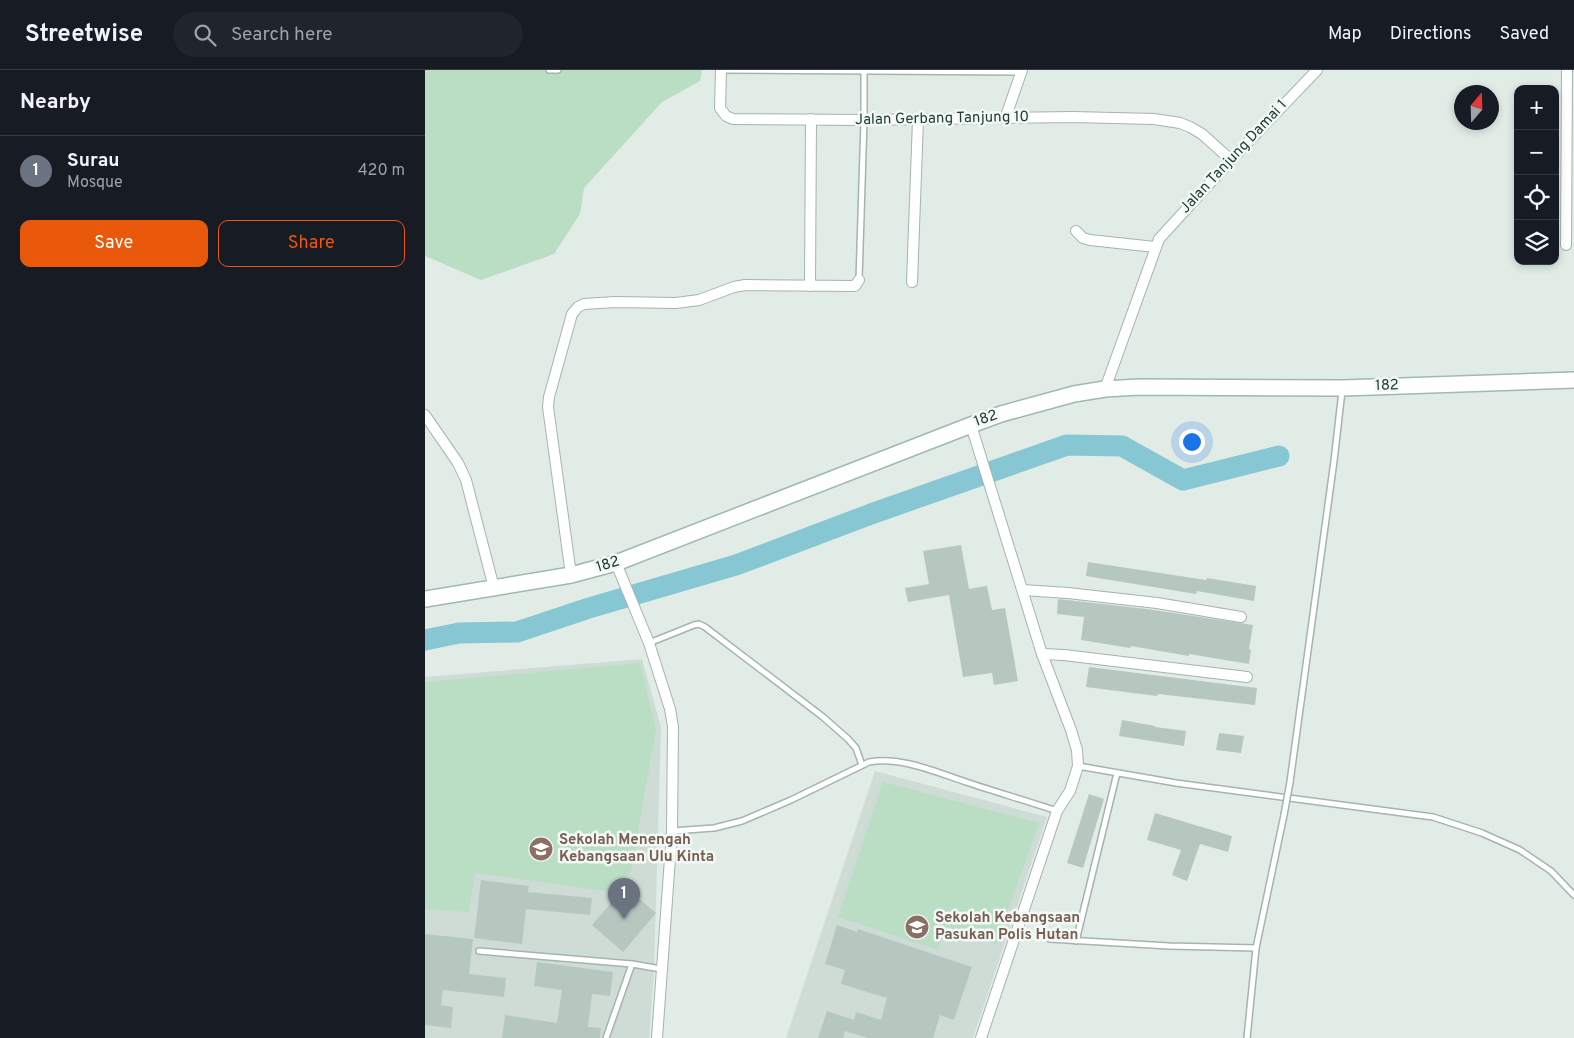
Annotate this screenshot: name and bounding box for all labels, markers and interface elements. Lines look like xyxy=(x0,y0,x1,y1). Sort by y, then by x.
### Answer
search box xyxy=(173,12,523,57)
text: Streetwise xyxy=(25,20,143,50)
icon: search xyxy=(191,21,219,49)
text: Search here xyxy=(231,23,333,47)
text: Map xyxy=(1328,23,1362,46)
text: Directions xyxy=(1390,23,1472,46)
text: Saved xyxy=(1500,23,1549,46)
north arrow xyxy=(1454,85,1499,130)
map controls xyxy=(1514,85,1559,265)
button: + xyxy=(1514,85,1559,130)
text: Nearby xyxy=(20,89,91,116)
street label: Jalan Tanjung Damai 1 xyxy=(1176,96,1292,218)
street label: Jalan Gerbang Tanjung 10 xyxy=(855,108,1029,130)
button: − xyxy=(1514,130,1559,175)
text: Surau xyxy=(67,149,119,173)
text: 1 xyxy=(33,161,39,181)
text: 420 m xyxy=(358,161,405,181)
text: Mosque xyxy=(67,173,123,193)
button: locate xyxy=(1514,175,1559,220)
button: Save xyxy=(20,220,208,267)
button: Share xyxy=(218,220,405,267)
button: layers xyxy=(1514,220,1559,265)
street label: 182 xyxy=(1375,376,1399,396)
street label: 182 xyxy=(972,406,1000,432)
your location xyxy=(1179,429,1205,455)
street label: 182 xyxy=(594,552,622,578)
place label: Sekolah Menengah Kebangsaan Ulu Kinta xyxy=(559,831,714,867)
school or university icon: Sekolah Menengah Kebangsaan Ulu Kinta xyxy=(528,836,554,862)
pin: 1 xyxy=(608,878,640,919)
place label: Sekolah Kebangsaan Pasukan Polis Hutan xyxy=(935,909,1080,945)
school or university icon: Sekolah Kebangsaan Pasukan Polis Hutan xyxy=(904,914,930,940)

